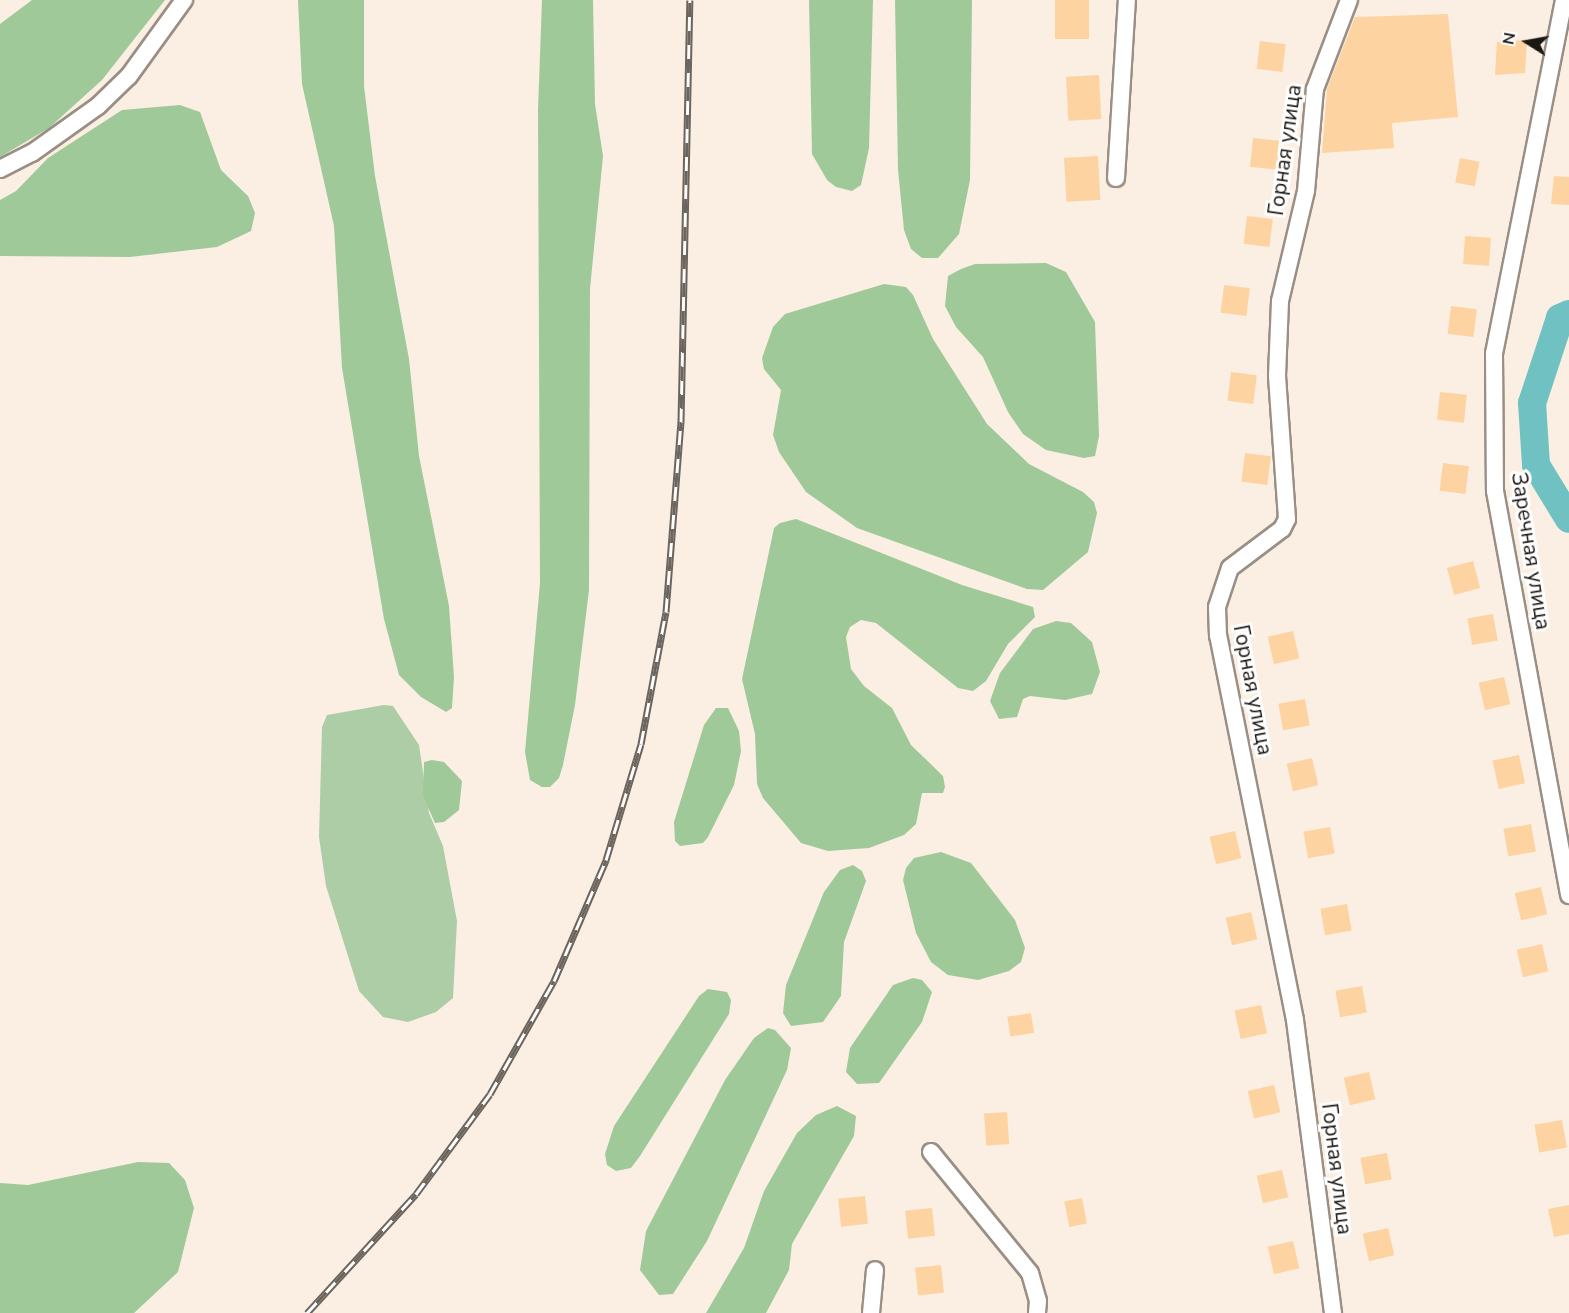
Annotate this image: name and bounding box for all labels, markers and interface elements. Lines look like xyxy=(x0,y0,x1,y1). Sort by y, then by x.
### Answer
north arrow xyxy=(1497,12,1557,72)
text: N xyxy=(1497,31,1521,47)
street label: Горная улица xyxy=(1263,83,1307,217)
street label: Заречная улица xyxy=(1506,470,1556,632)
street label: Горная улица xyxy=(1228,623,1278,757)
street label: Горная улица xyxy=(1316,1102,1358,1236)

